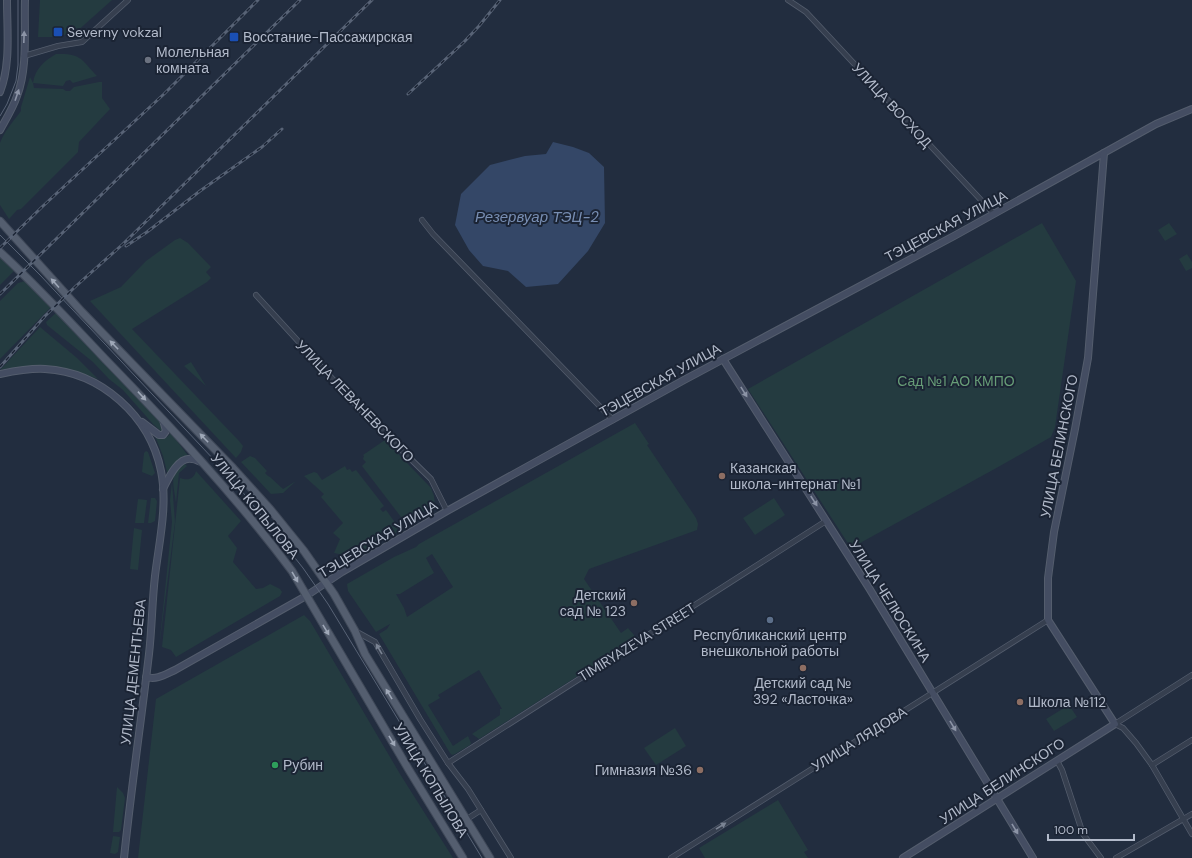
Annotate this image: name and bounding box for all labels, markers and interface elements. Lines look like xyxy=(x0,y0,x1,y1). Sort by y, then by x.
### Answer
place label: Severny vokzal xyxy=(67,23,162,41)
marker: Severny vokzal xyxy=(52,26,64,38)
place label: Восстание-Пассажирская xyxy=(243,28,412,46)
one-way arrow xyxy=(21,30,27,43)
marker: Восстание-Пассажирская xyxy=(228,31,240,43)
place label: Молельная комната xyxy=(156,43,229,77)
marker: Молельная комната xyxy=(143,55,153,65)
street label: УЛИЦА ВОСХОД xyxy=(848,59,936,151)
one-way arrow xyxy=(15,88,21,100)
street label: ТЭЦЕВСКАЯ УЛИЦА xyxy=(882,186,1011,266)
water label: Резервуар ТЭЦ-2 xyxy=(475,207,599,227)
one-way arrow xyxy=(50,278,60,288)
street label: УЛИЦА ЛЕВАНЕВСКОГО xyxy=(292,336,418,466)
street label: ТЭЦЕВСКАЯ УЛИЦА xyxy=(596,339,724,421)
one-way arrow xyxy=(109,340,118,350)
park label: Сад №1 АО КМПО xyxy=(897,372,1015,390)
street label: УЛИЦА БЕЛИНСКОГО xyxy=(1036,373,1082,519)
one-way arrow xyxy=(740,386,747,398)
one-way arrow xyxy=(137,391,146,401)
one-way arrow xyxy=(199,433,209,443)
street label: УЛИЦА КОПЫЛОВА xyxy=(207,450,304,563)
place label: Казанская школа-интернат №1 xyxy=(730,459,861,493)
marker: Казанская школа-интернат №1 xyxy=(717,471,727,481)
one-way arrow xyxy=(810,495,817,507)
street label: ТЭЦЕВСКАЯ УЛИЦА xyxy=(315,496,441,582)
street label: УЛИЦА ЧЕЛЮСКИНА xyxy=(845,537,935,666)
one-way arrow xyxy=(291,571,298,583)
place label: Детский сад № 123 xyxy=(560,586,626,620)
street label: УЛИЦА ДЕМЕНТЬЕВА xyxy=(116,598,150,746)
marker: Детский сад № 123 xyxy=(629,598,639,608)
street label: TIMIRYAZEVA STREET xyxy=(575,599,699,685)
marker: Республиканский центр внешкольной работы xyxy=(765,615,775,625)
one-way arrow xyxy=(322,624,329,636)
place label: Республиканский центр внешкольной работы xyxy=(693,626,847,660)
one-way arrow xyxy=(375,643,382,655)
marker: Детский сад № 392 «Ласточка» xyxy=(798,663,808,673)
place label: Детский сад № 392 «Ласточка» xyxy=(753,674,853,708)
one-way arrow xyxy=(386,688,393,700)
place label: Школа №112 xyxy=(1028,693,1106,711)
marker: Школа №112 xyxy=(1015,697,1025,707)
street label: УЛИЦА ЛЯДОВА xyxy=(808,702,911,776)
street label: УЛИЦА КОПЫЛОВА xyxy=(390,719,473,841)
one-way arrow xyxy=(950,720,957,732)
street label: УЛИЦА БЕЛИНСКОГО xyxy=(936,734,1068,828)
one-way arrow xyxy=(389,735,396,747)
place label: Рубин xyxy=(283,756,323,774)
marker: Рубин xyxy=(270,760,280,770)
place label: Гимназия №36 xyxy=(595,761,692,779)
marker: Гимназия №36 xyxy=(695,765,705,775)
scale bar xyxy=(1048,816,1134,842)
text: 100 m xyxy=(1054,822,1088,838)
one-way arrow xyxy=(715,823,727,830)
one-way arrow xyxy=(1011,823,1018,835)

